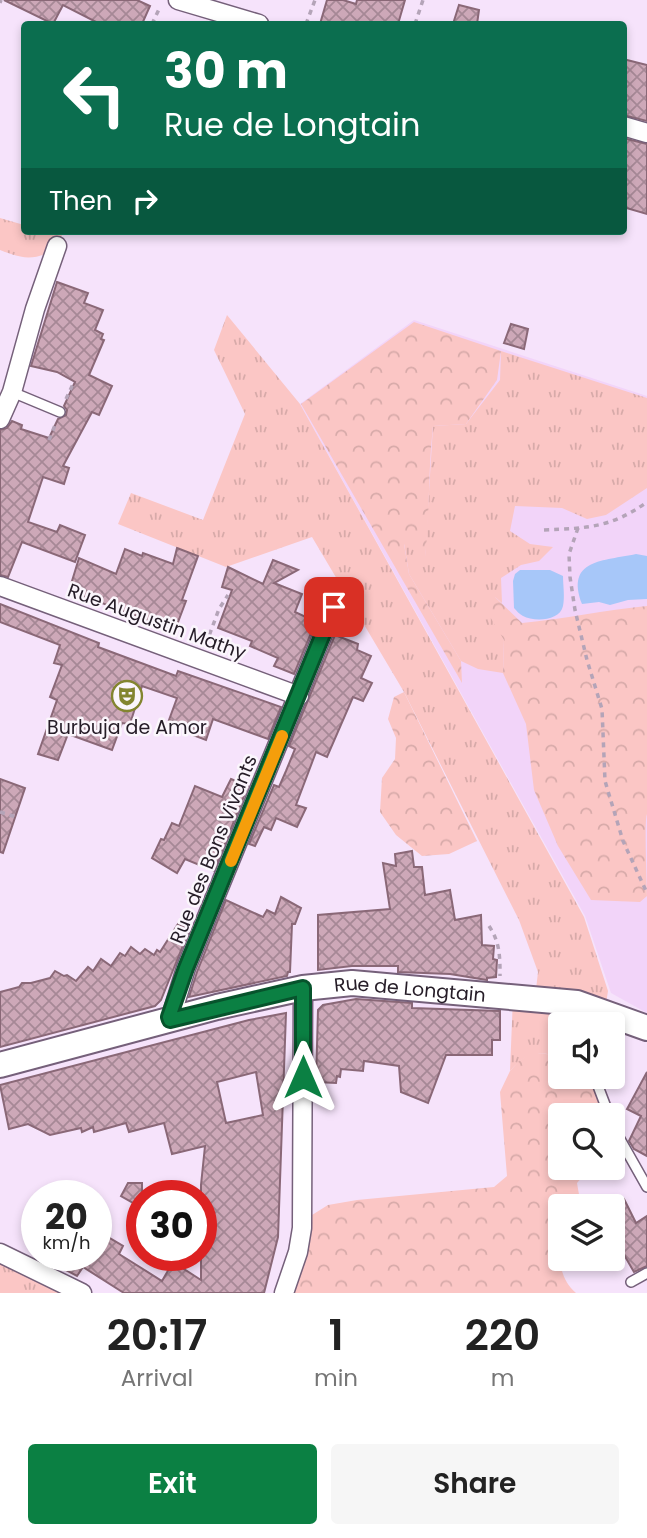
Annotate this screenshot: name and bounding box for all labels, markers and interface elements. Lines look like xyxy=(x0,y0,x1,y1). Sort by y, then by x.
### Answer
text: 30 m xyxy=(164,37,288,105)
icon: left xyxy=(49,49,140,140)
text: Rue de Longtain xyxy=(164,102,420,147)
icon: right xyxy=(126,182,164,220)
text: Then xyxy=(49,183,112,219)
street label: Rue Augustin Mathy xyxy=(64,577,250,666)
pin xyxy=(304,577,364,637)
icon: arrive xyxy=(315,588,353,626)
theatre icon: Burbuja de Amor xyxy=(110,679,144,713)
place label: Burbuja de Amor xyxy=(47,714,207,741)
street label: Rue des Bons Vivants xyxy=(163,751,264,947)
street label: Rue de Longtain xyxy=(333,969,487,1009)
map controls xyxy=(548,1012,625,1271)
button: sound xyxy=(548,1012,625,1089)
position arrow xyxy=(266,1040,340,1114)
button: search xyxy=(548,1103,625,1180)
speed limit sign: 30 xyxy=(126,1180,217,1271)
text: 20 xyxy=(45,1192,88,1241)
button: layers xyxy=(548,1194,625,1271)
text: km/h xyxy=(43,1230,90,1255)
text: 20:17 xyxy=(107,1306,207,1365)
text: 1 xyxy=(328,1306,344,1365)
text: 220 xyxy=(465,1306,540,1365)
text: Arrival xyxy=(121,1362,193,1394)
text: min xyxy=(314,1362,358,1394)
text: m xyxy=(491,1362,514,1394)
button: Exit xyxy=(28,1444,317,1524)
button: Share xyxy=(331,1444,619,1524)

